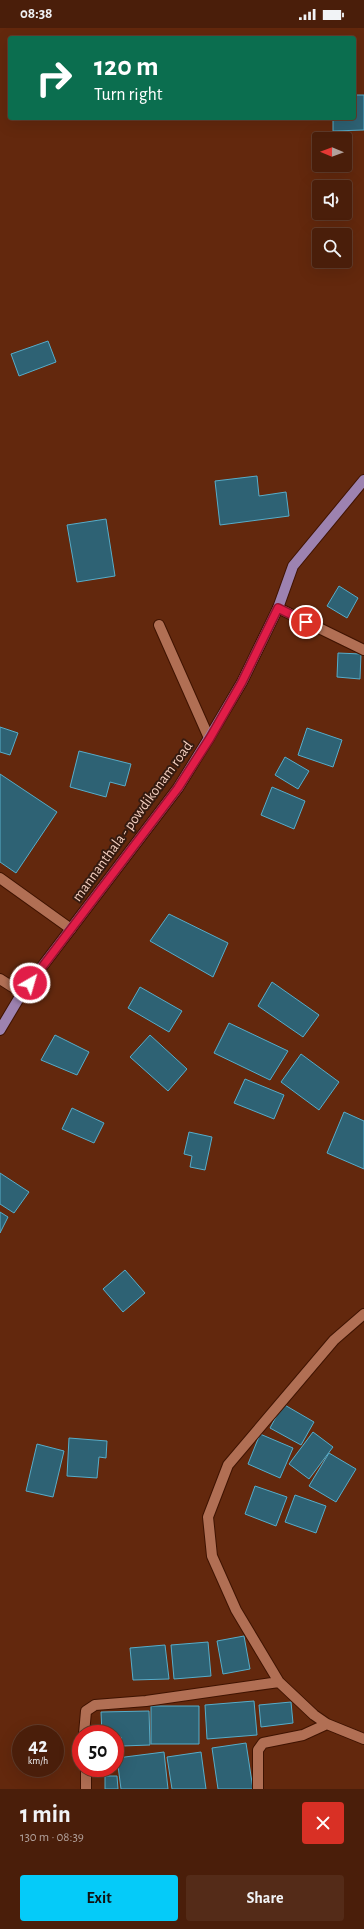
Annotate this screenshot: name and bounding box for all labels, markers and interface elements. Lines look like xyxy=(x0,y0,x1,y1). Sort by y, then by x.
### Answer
text: 08:38 xyxy=(20,6,53,21)
icon: right xyxy=(28,52,80,104)
text: 120 m xyxy=(94,53,159,81)
text: Turn right xyxy=(94,86,163,104)
north arrow xyxy=(312,132,352,172)
map controls xyxy=(312,132,352,268)
button: sound xyxy=(312,180,352,220)
button: search xyxy=(312,228,352,268)
pin xyxy=(289,605,323,639)
icon: arrive xyxy=(295,611,317,633)
street label: mannanthala - powdikonam road xyxy=(69,738,196,904)
position arrow xyxy=(9,962,51,1004)
speed limit sign: 50 xyxy=(72,1725,124,1777)
text: 42 xyxy=(28,1736,48,1756)
text: km/h xyxy=(28,1756,48,1766)
button: close xyxy=(302,1802,344,1844)
text: 1 min xyxy=(20,1803,71,1827)
text: 130 m · 08:39 xyxy=(20,1831,84,1844)
button: Exit xyxy=(20,1875,178,1921)
button: Share xyxy=(186,1875,344,1921)

